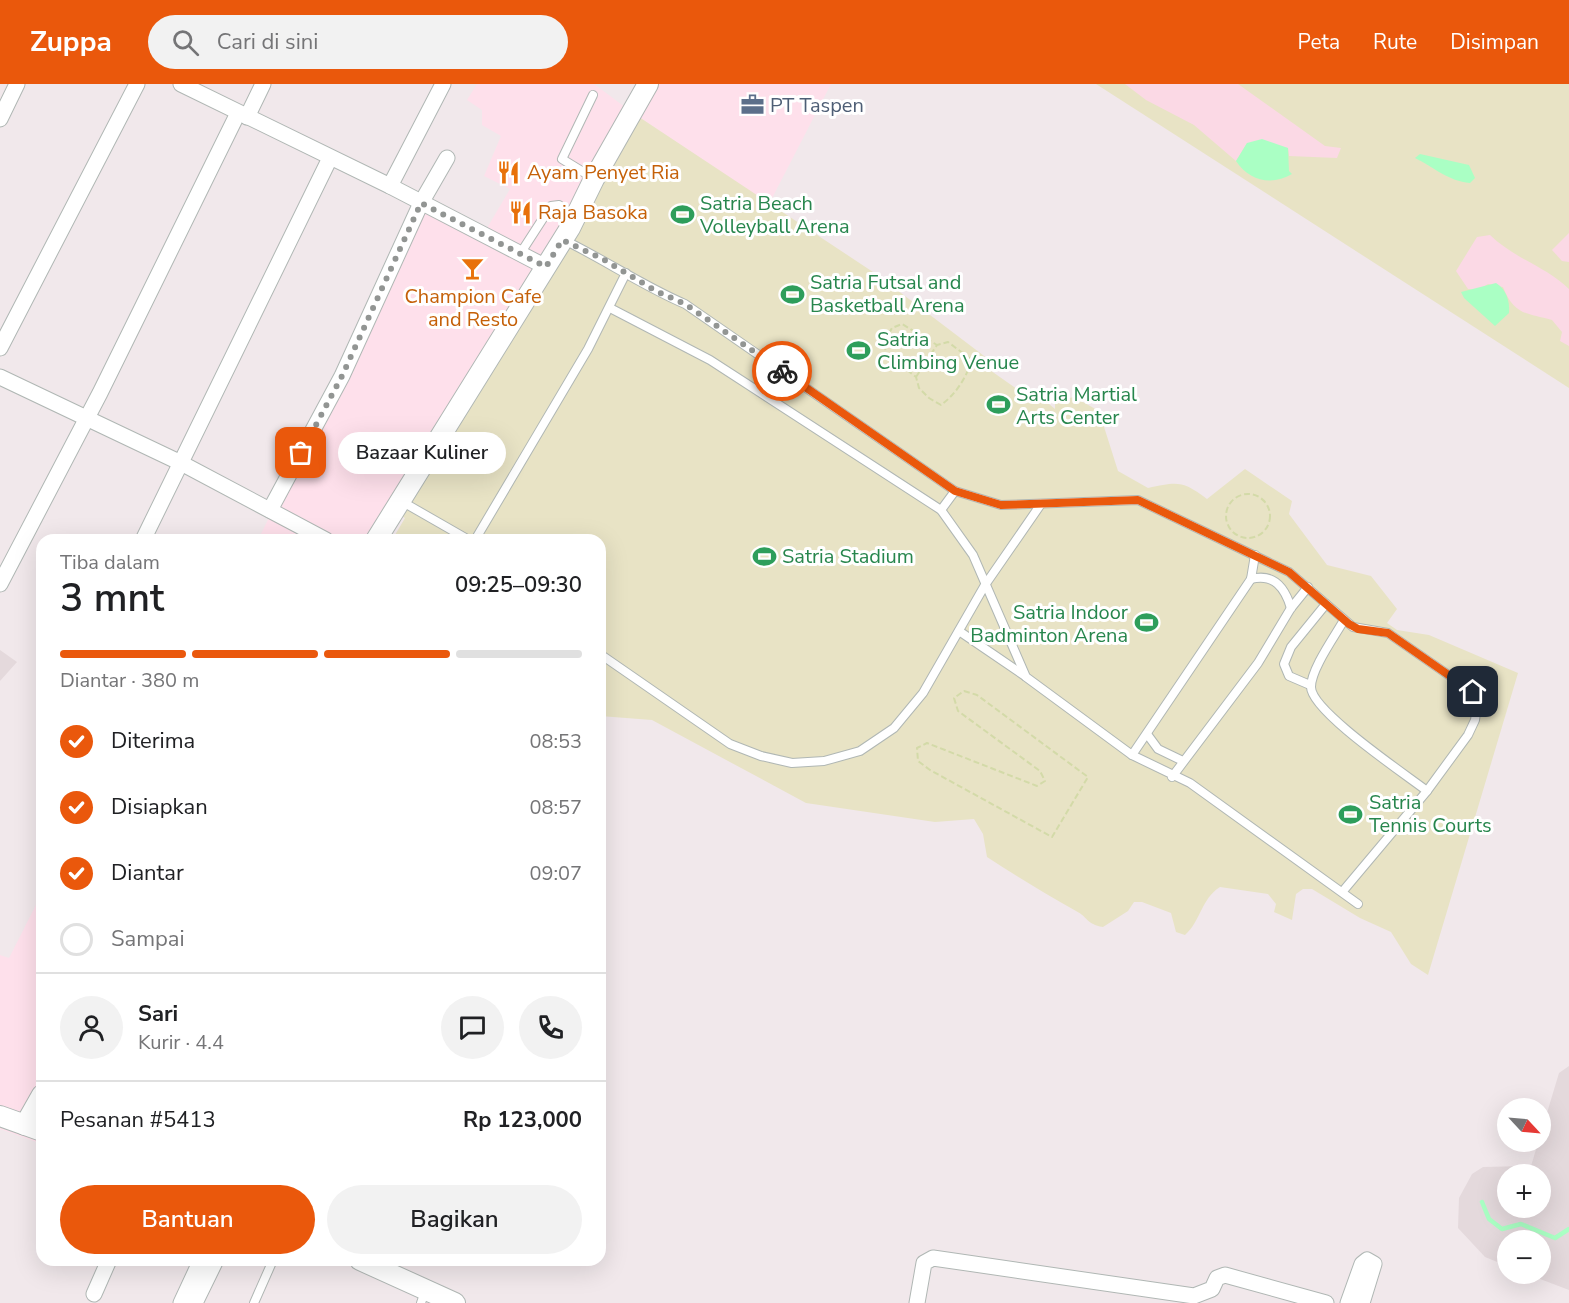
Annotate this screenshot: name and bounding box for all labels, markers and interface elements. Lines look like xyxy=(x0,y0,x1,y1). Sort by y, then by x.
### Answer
search box xyxy=(148,15,568,69)
text: Zuppa xyxy=(30,23,112,61)
icon: search xyxy=(169,26,202,59)
text: Cari di sini xyxy=(217,27,318,57)
text: Peta xyxy=(1298,28,1340,56)
text: Rute xyxy=(1373,28,1417,56)
text: Disimpan xyxy=(1450,28,1539,56)
office icon: PT Taspen xyxy=(739,92,765,118)
place label: PT Taspen xyxy=(770,92,864,119)
restaurant icon: Ayam Penyet Ria xyxy=(496,159,522,185)
place label: Ayam Penyet Ria xyxy=(527,159,680,186)
place label: Satria Beach Volleyball Arena xyxy=(699,190,850,240)
restaurant icon: Raja Basoka xyxy=(507,199,533,225)
place label: Raja Basoka xyxy=(538,199,648,226)
sports icon: Satria Beach Volleyball Arena xyxy=(669,202,695,228)
bar icon: Champion Cafe and Resto xyxy=(460,256,486,282)
place label: Satria Futsal and Basketball Arena xyxy=(810,269,965,319)
sports icon: Satria Futsal and Basketball Arena xyxy=(779,281,805,307)
place label: Champion Cafe and Resto xyxy=(404,283,542,333)
place label: Satria Climbing Venue xyxy=(877,326,1019,376)
sports icon: Satria Climbing Venue xyxy=(846,337,872,363)
courier xyxy=(752,341,812,401)
icon: bike xyxy=(766,355,799,388)
place label: Satria Martial Arts Center xyxy=(1016,381,1137,431)
sports icon: Satria Martial Arts Center xyxy=(985,392,1011,418)
pin xyxy=(275,427,326,478)
callout: Bazaar Kuliner xyxy=(337,432,505,474)
icon: bag xyxy=(284,436,317,469)
text: Bazaar Kuliner xyxy=(356,439,488,466)
sports icon: Satria Stadium xyxy=(751,543,777,569)
place label: Satria Stadium xyxy=(782,543,914,570)
text: Tiba dalam xyxy=(60,549,160,576)
text: 09:25–09:30 xyxy=(455,570,582,600)
text: 3 mnt xyxy=(60,572,164,625)
place label: Satria Indoor Badminton Arena xyxy=(970,599,1128,649)
sports icon: Satria Indoor Badminton Arena xyxy=(1133,610,1159,636)
pin xyxy=(1447,666,1498,717)
text: Diantar · 380 m xyxy=(60,667,199,694)
icon: home xyxy=(1456,675,1489,708)
icon: check xyxy=(60,725,93,758)
text: Diterima xyxy=(111,726,195,756)
text: 08:53 xyxy=(529,728,582,755)
place label: Satria Tennis Courts xyxy=(1369,789,1492,839)
icon: check xyxy=(60,791,93,824)
text: Disiapkan xyxy=(111,792,208,822)
text: 08:57 xyxy=(529,794,582,821)
sports icon: Satria Tennis Courts xyxy=(1338,801,1364,827)
icon: check xyxy=(60,857,93,890)
text: Diantar xyxy=(111,858,184,888)
text: 09:07 xyxy=(529,860,582,887)
text: Sampai xyxy=(111,924,185,954)
button: person xyxy=(60,996,123,1059)
button: chat xyxy=(441,996,504,1059)
button: phone xyxy=(519,996,582,1059)
text: Sari xyxy=(138,999,178,1029)
text: Kurir · 4.4 xyxy=(138,1029,224,1056)
north arrow xyxy=(1497,1098,1551,1152)
map controls xyxy=(1497,1098,1551,1284)
text: Pesanan #5413 xyxy=(60,1105,216,1135)
text: Rp 123,000 xyxy=(463,1105,582,1135)
button: + xyxy=(1497,1164,1551,1218)
button: Bantuan xyxy=(60,1185,315,1254)
button: Bagikan xyxy=(327,1185,582,1254)
button: − xyxy=(1497,1230,1551,1284)

